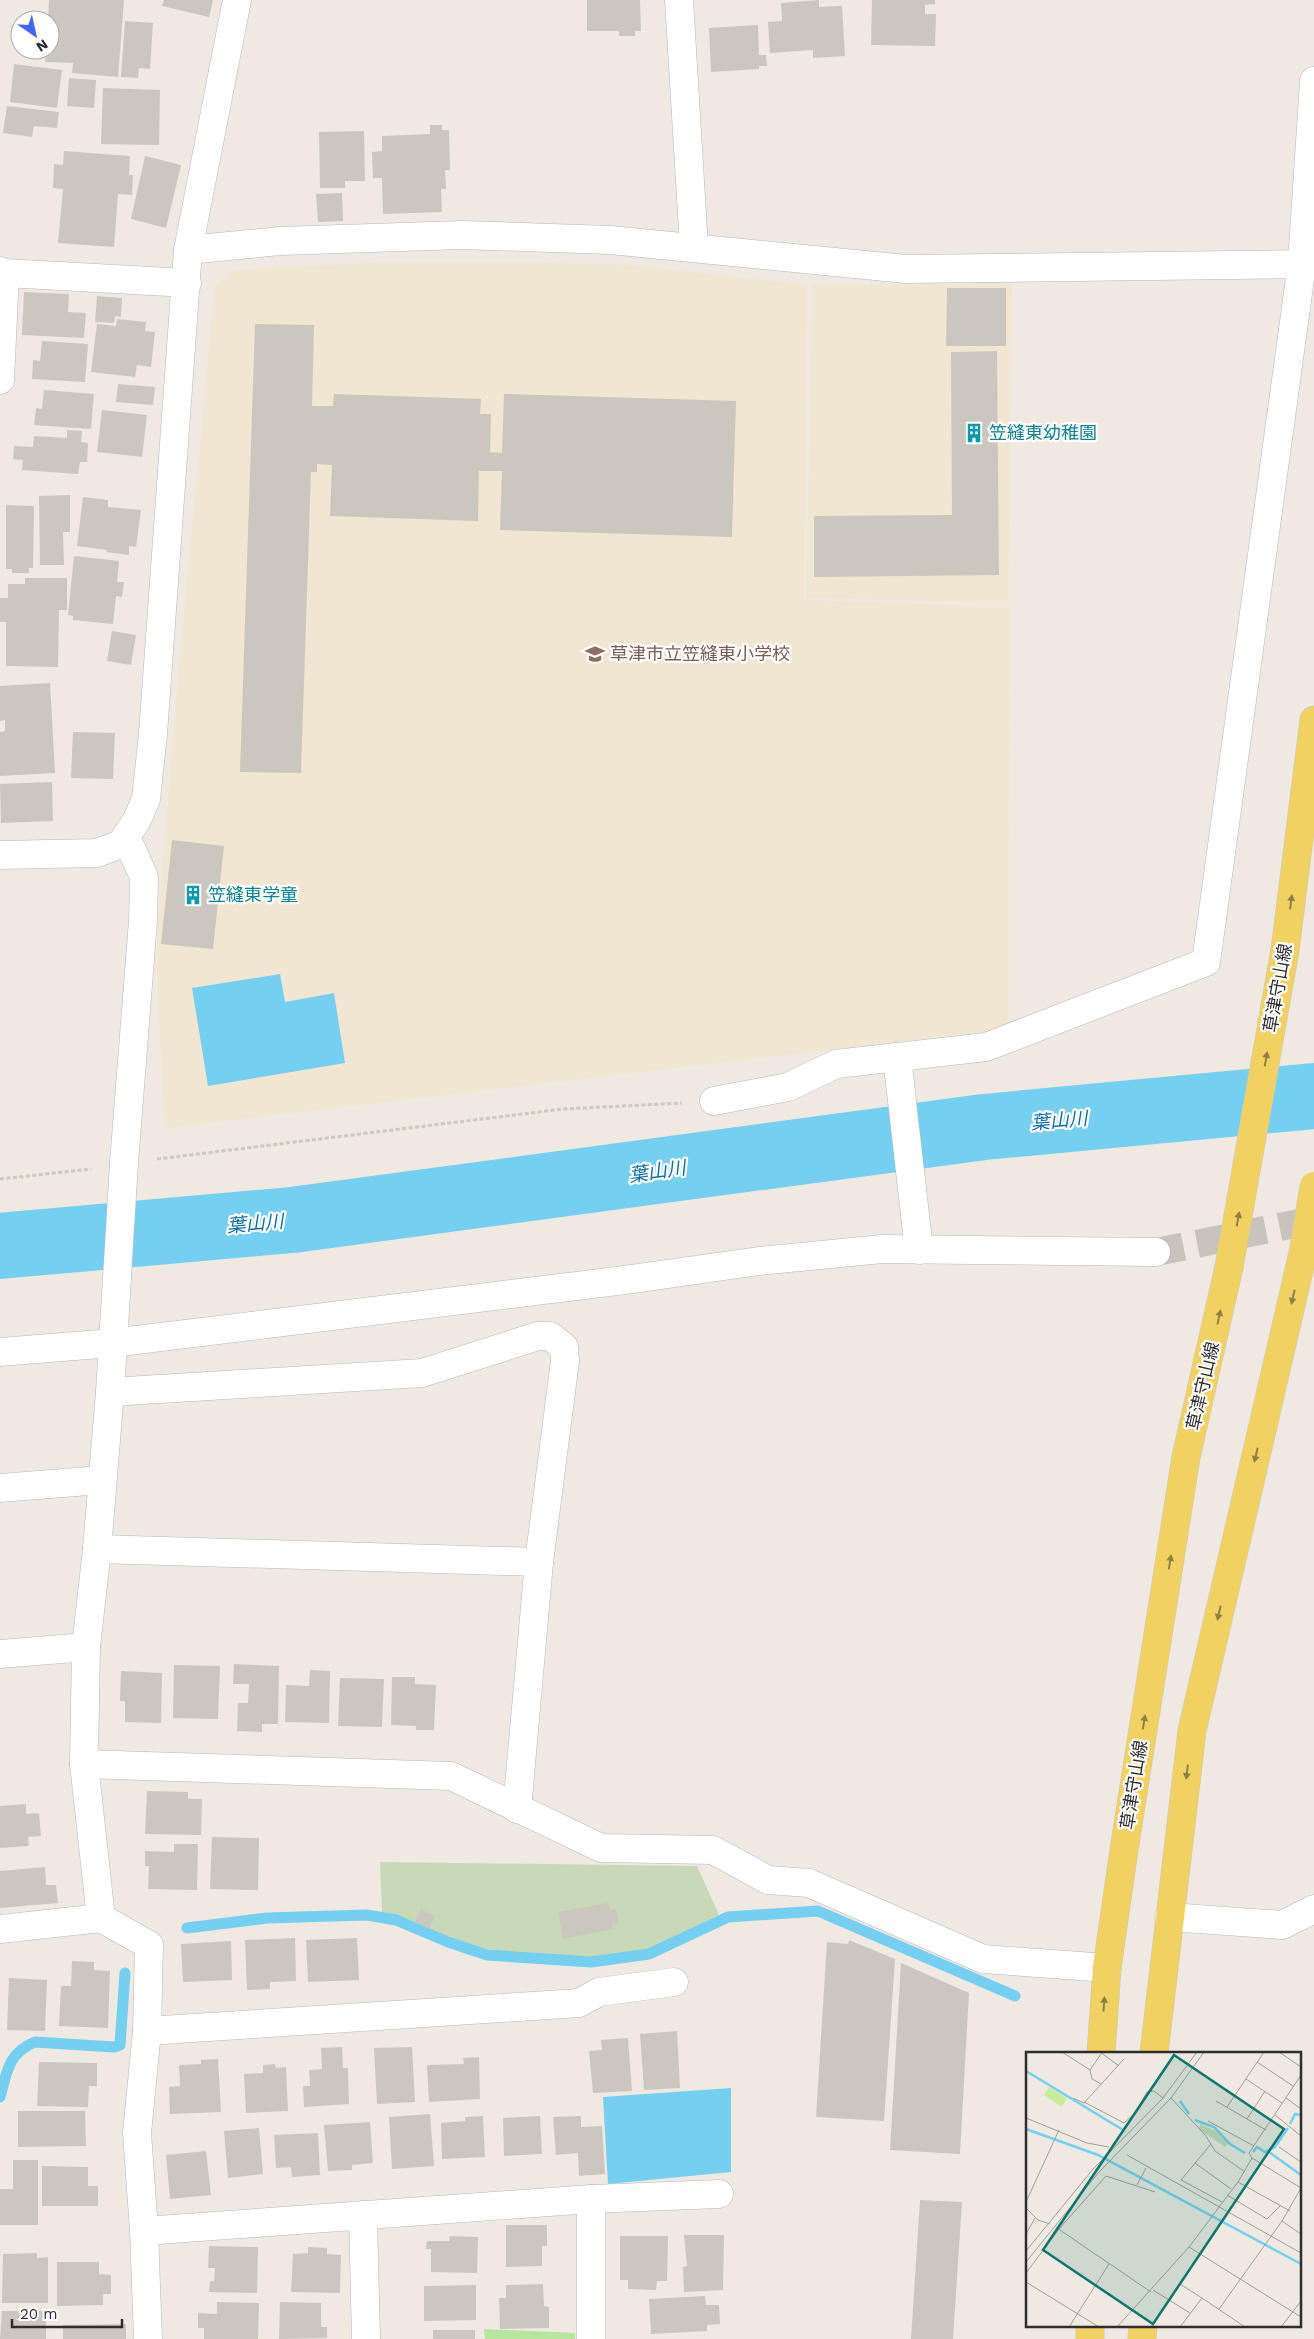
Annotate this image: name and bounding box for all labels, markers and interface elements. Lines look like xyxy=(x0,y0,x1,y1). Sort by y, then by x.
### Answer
north arrow xyxy=(10,10,60,60)
text: N xyxy=(33,36,51,55)
building icon: 笠縫東幼稚園 xyxy=(963,422,985,444)
place label: 笠縫東幼稚園 xyxy=(989,422,1097,443)
school or university icon: 草津市立笠縫東小学校 xyxy=(584,643,606,665)
place label: 草津市立笠縫東小学校 xyxy=(610,643,790,664)
building icon: 笠縫東学童 xyxy=(182,884,204,906)
place label: 笠縫東学童 xyxy=(208,884,298,905)
one-way arrow xyxy=(1288,894,1296,910)
street label: 草津守山線 xyxy=(1259,942,1296,1034)
one-way arrow xyxy=(1263,1051,1271,1067)
water label: 葉山川 xyxy=(1030,1106,1090,1134)
water label: 葉山川 xyxy=(627,1156,689,1187)
water label: 葉山川 xyxy=(226,1209,286,1237)
one-way arrow xyxy=(1234,1211,1242,1227)
one-way arrow xyxy=(1289,1289,1297,1304)
one-way arrow xyxy=(1215,1309,1223,1324)
street label: 草津守山線 xyxy=(1182,1340,1223,1432)
one-way arrow xyxy=(1252,1448,1260,1463)
one-way arrow xyxy=(1166,1553,1174,1569)
one-way arrow xyxy=(1215,1606,1223,1621)
one-way arrow xyxy=(1141,1714,1149,1730)
street label: 草津守山線 xyxy=(1116,1739,1151,1831)
one-way arrow xyxy=(1183,1765,1191,1781)
one-way arrow xyxy=(1101,1996,1109,2012)
inset map xyxy=(1026,2052,1302,2326)
scale bar xyxy=(12,2296,122,2328)
text: 20 m xyxy=(20,2305,58,2323)

